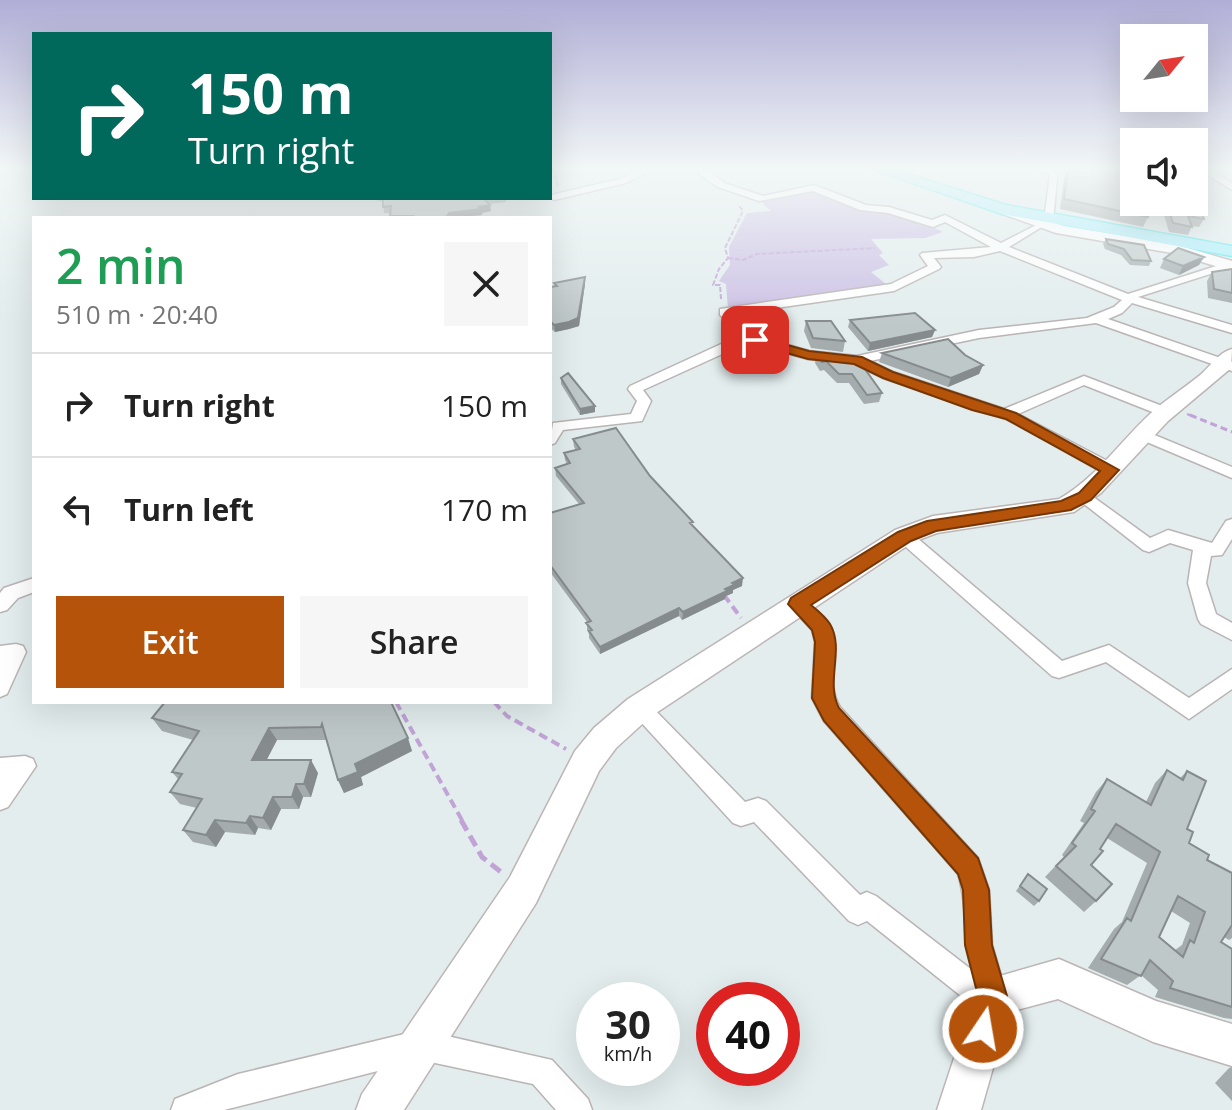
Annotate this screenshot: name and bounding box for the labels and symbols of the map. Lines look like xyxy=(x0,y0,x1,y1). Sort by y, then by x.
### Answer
north arrow xyxy=(1120,24,1208,112)
pin xyxy=(721,306,789,374)
speed limit sign: 40 xyxy=(696,982,800,1086)
position arrow xyxy=(941,987,1025,1071)

